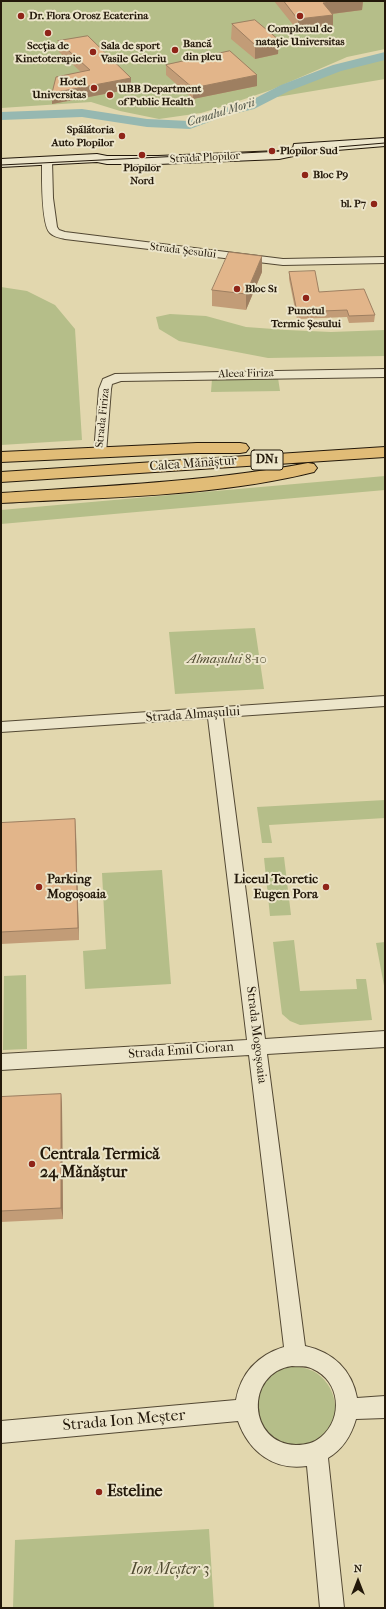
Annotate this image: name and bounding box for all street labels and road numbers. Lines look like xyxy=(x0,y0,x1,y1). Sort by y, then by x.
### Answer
street label: Strada Plopilor xyxy=(170,150,240,166)
street label: Strada Șesului xyxy=(149,240,217,262)
street label: Aleea Firiza xyxy=(218,367,274,381)
street label: Strada Firiza xyxy=(93,388,113,448)
road number: DN1 xyxy=(251,450,283,470)
street label: Calea Mănăștur xyxy=(149,453,237,475)
street label: Strada Almașului xyxy=(145,704,241,726)
street label: Strada Mogoșoaia xyxy=(242,985,270,1085)
street label: Strada Emil Cioran xyxy=(128,1040,234,1062)
street label: Strada Ion Meșter xyxy=(62,1406,186,1436)

